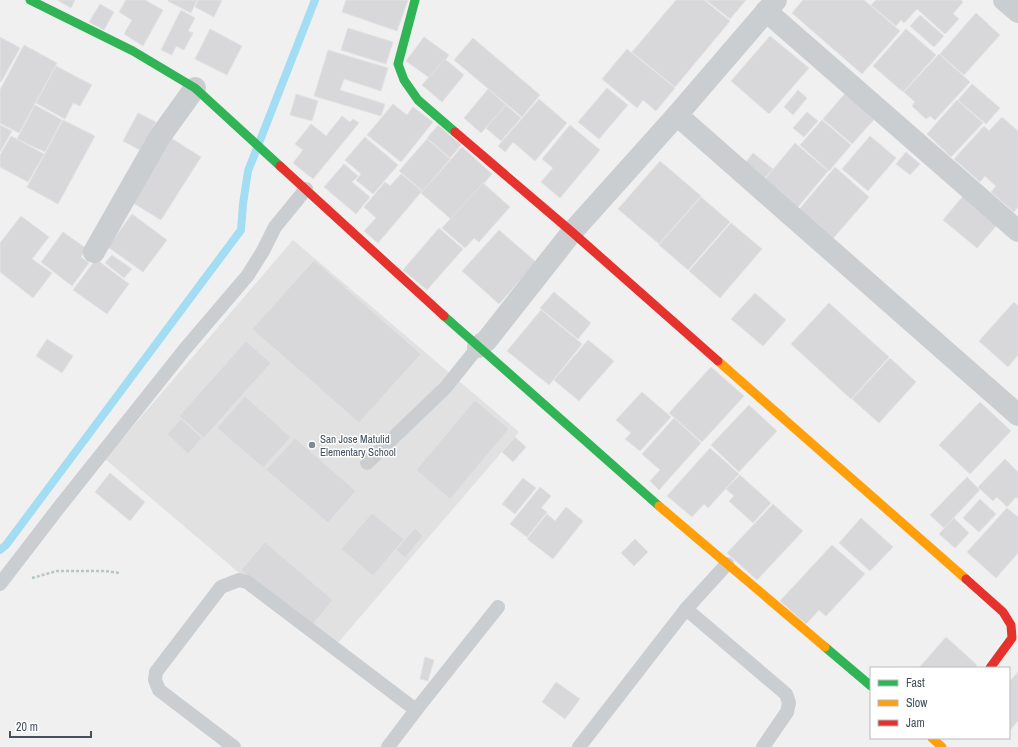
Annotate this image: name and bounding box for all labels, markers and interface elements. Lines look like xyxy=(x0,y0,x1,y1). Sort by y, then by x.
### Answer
place label: San Jose Matulid Elementary School xyxy=(320,432,396,459)
marker: San Jose Matulid Elementary School xyxy=(307,440,317,450)
legend xyxy=(870,667,1010,739)
text: Fast xyxy=(906,675,925,691)
text: Slow xyxy=(906,695,928,711)
scale bar xyxy=(10,713,91,739)
text: Jam xyxy=(906,715,925,731)
text: 20 m xyxy=(16,719,38,735)

